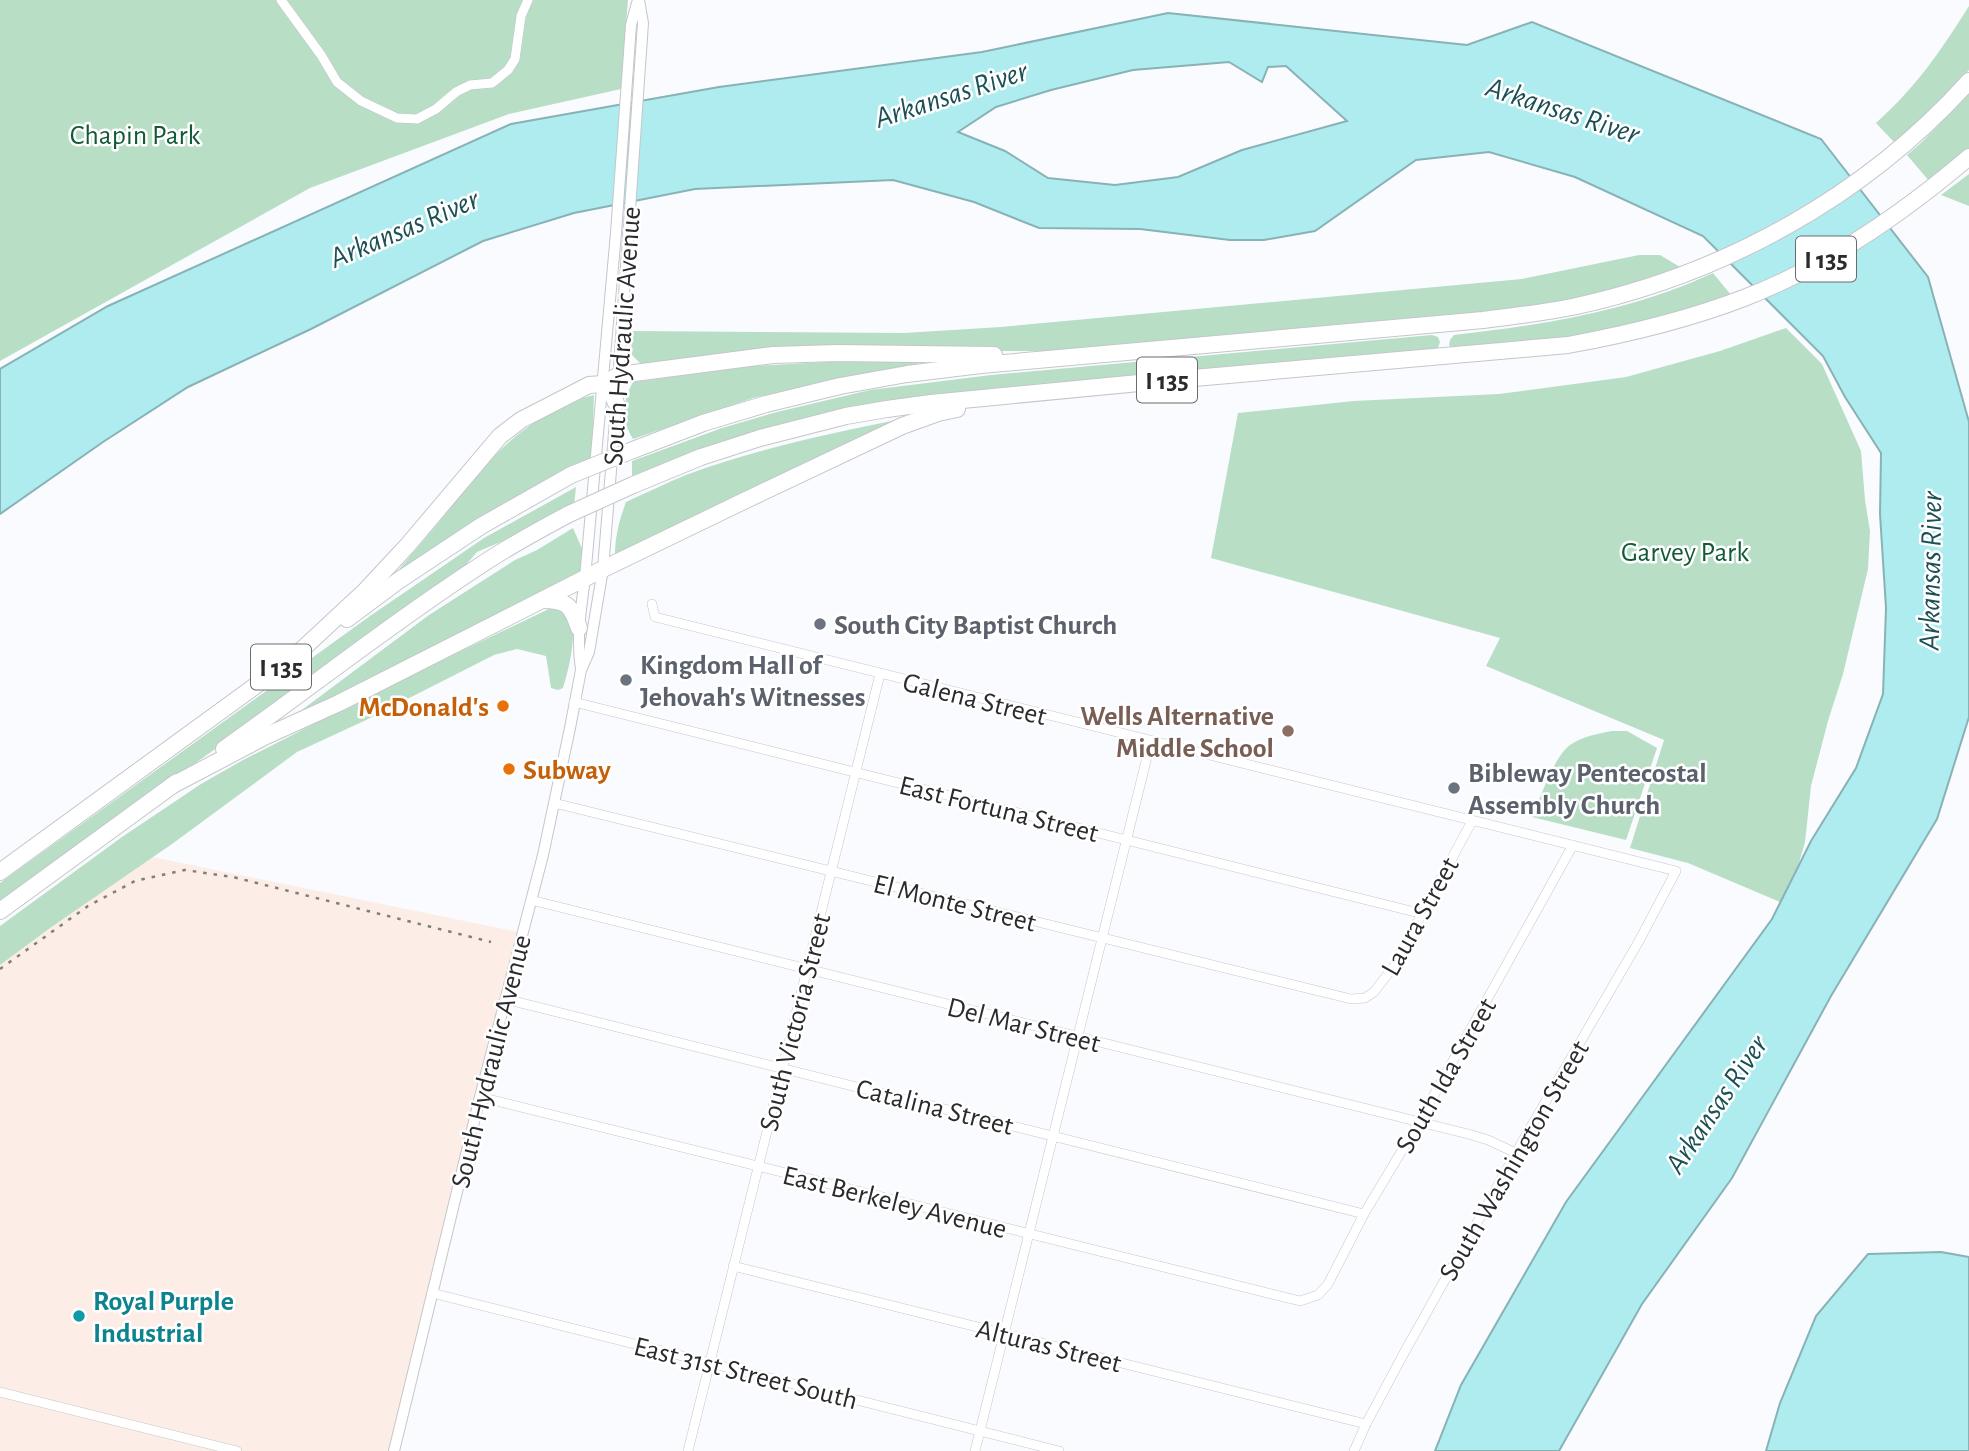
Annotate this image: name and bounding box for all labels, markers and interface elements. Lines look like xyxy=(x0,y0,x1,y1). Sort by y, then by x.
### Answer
water label: Arkansas River xyxy=(870,56,1033,134)
water label: Arkansas River xyxy=(1482,72,1644,150)
park label: Chapin Park xyxy=(70,122,200,150)
water label: Arkansas River xyxy=(324,184,485,274)
street label: South Hydraulic Avenue xyxy=(600,206,646,467)
road number: I 135 xyxy=(1796,236,1856,282)
road number: I 135 xyxy=(1137,358,1197,402)
water label: Arkansas River xyxy=(1915,490,1947,652)
park label: Garvey Park xyxy=(1621,539,1749,567)
place label: South City Baptist Church xyxy=(834,612,1117,640)
marker: South City Baptist Church xyxy=(812,616,828,632)
road number: I 135 xyxy=(251,645,311,690)
place label: Kingdom Hall of Jehovah's Witnesses xyxy=(640,652,866,712)
street label: Galena Street xyxy=(900,669,1049,731)
marker: Kingdom Hall of Jehovah's Witnesses xyxy=(618,672,634,688)
place label: McDonald's xyxy=(359,694,489,722)
marker: McDonald's xyxy=(495,698,511,714)
place label: Wells Alternative Middle School xyxy=(1080,703,1274,763)
marker: Wells Alternative Middle School xyxy=(1280,723,1296,739)
place label: Subway xyxy=(523,757,611,785)
place label: Bibleway Pentecostal Assembly Church xyxy=(1468,760,1707,820)
marker: Subway xyxy=(501,761,517,777)
street label: East Fortuna Street xyxy=(896,772,1101,848)
marker: Bibleway Pentecostal Assembly Church xyxy=(1446,780,1462,796)
street label: Laura Street xyxy=(1377,853,1465,981)
street label: El Monte Street xyxy=(870,870,1039,938)
street label: South Victoria Street xyxy=(755,911,837,1134)
street label: South Hydraulic Avenue xyxy=(447,932,537,1191)
street label: Del Mar Street xyxy=(944,993,1103,1058)
street label: South Ida Street xyxy=(1391,994,1502,1158)
water label: Arkansas River xyxy=(1659,1029,1774,1180)
street label: South Washington Street xyxy=(1435,1036,1595,1286)
street label: Catalina Street xyxy=(853,1075,1016,1141)
street label: East Berkeley Avenue xyxy=(780,1162,1009,1244)
place label: Royal Purple Industrial xyxy=(93,1288,234,1348)
marker: Royal Purple Industrial xyxy=(71,1308,87,1324)
street label: Alturas Street xyxy=(973,1315,1124,1379)
street label: East 31st Street South xyxy=(631,1333,860,1415)

